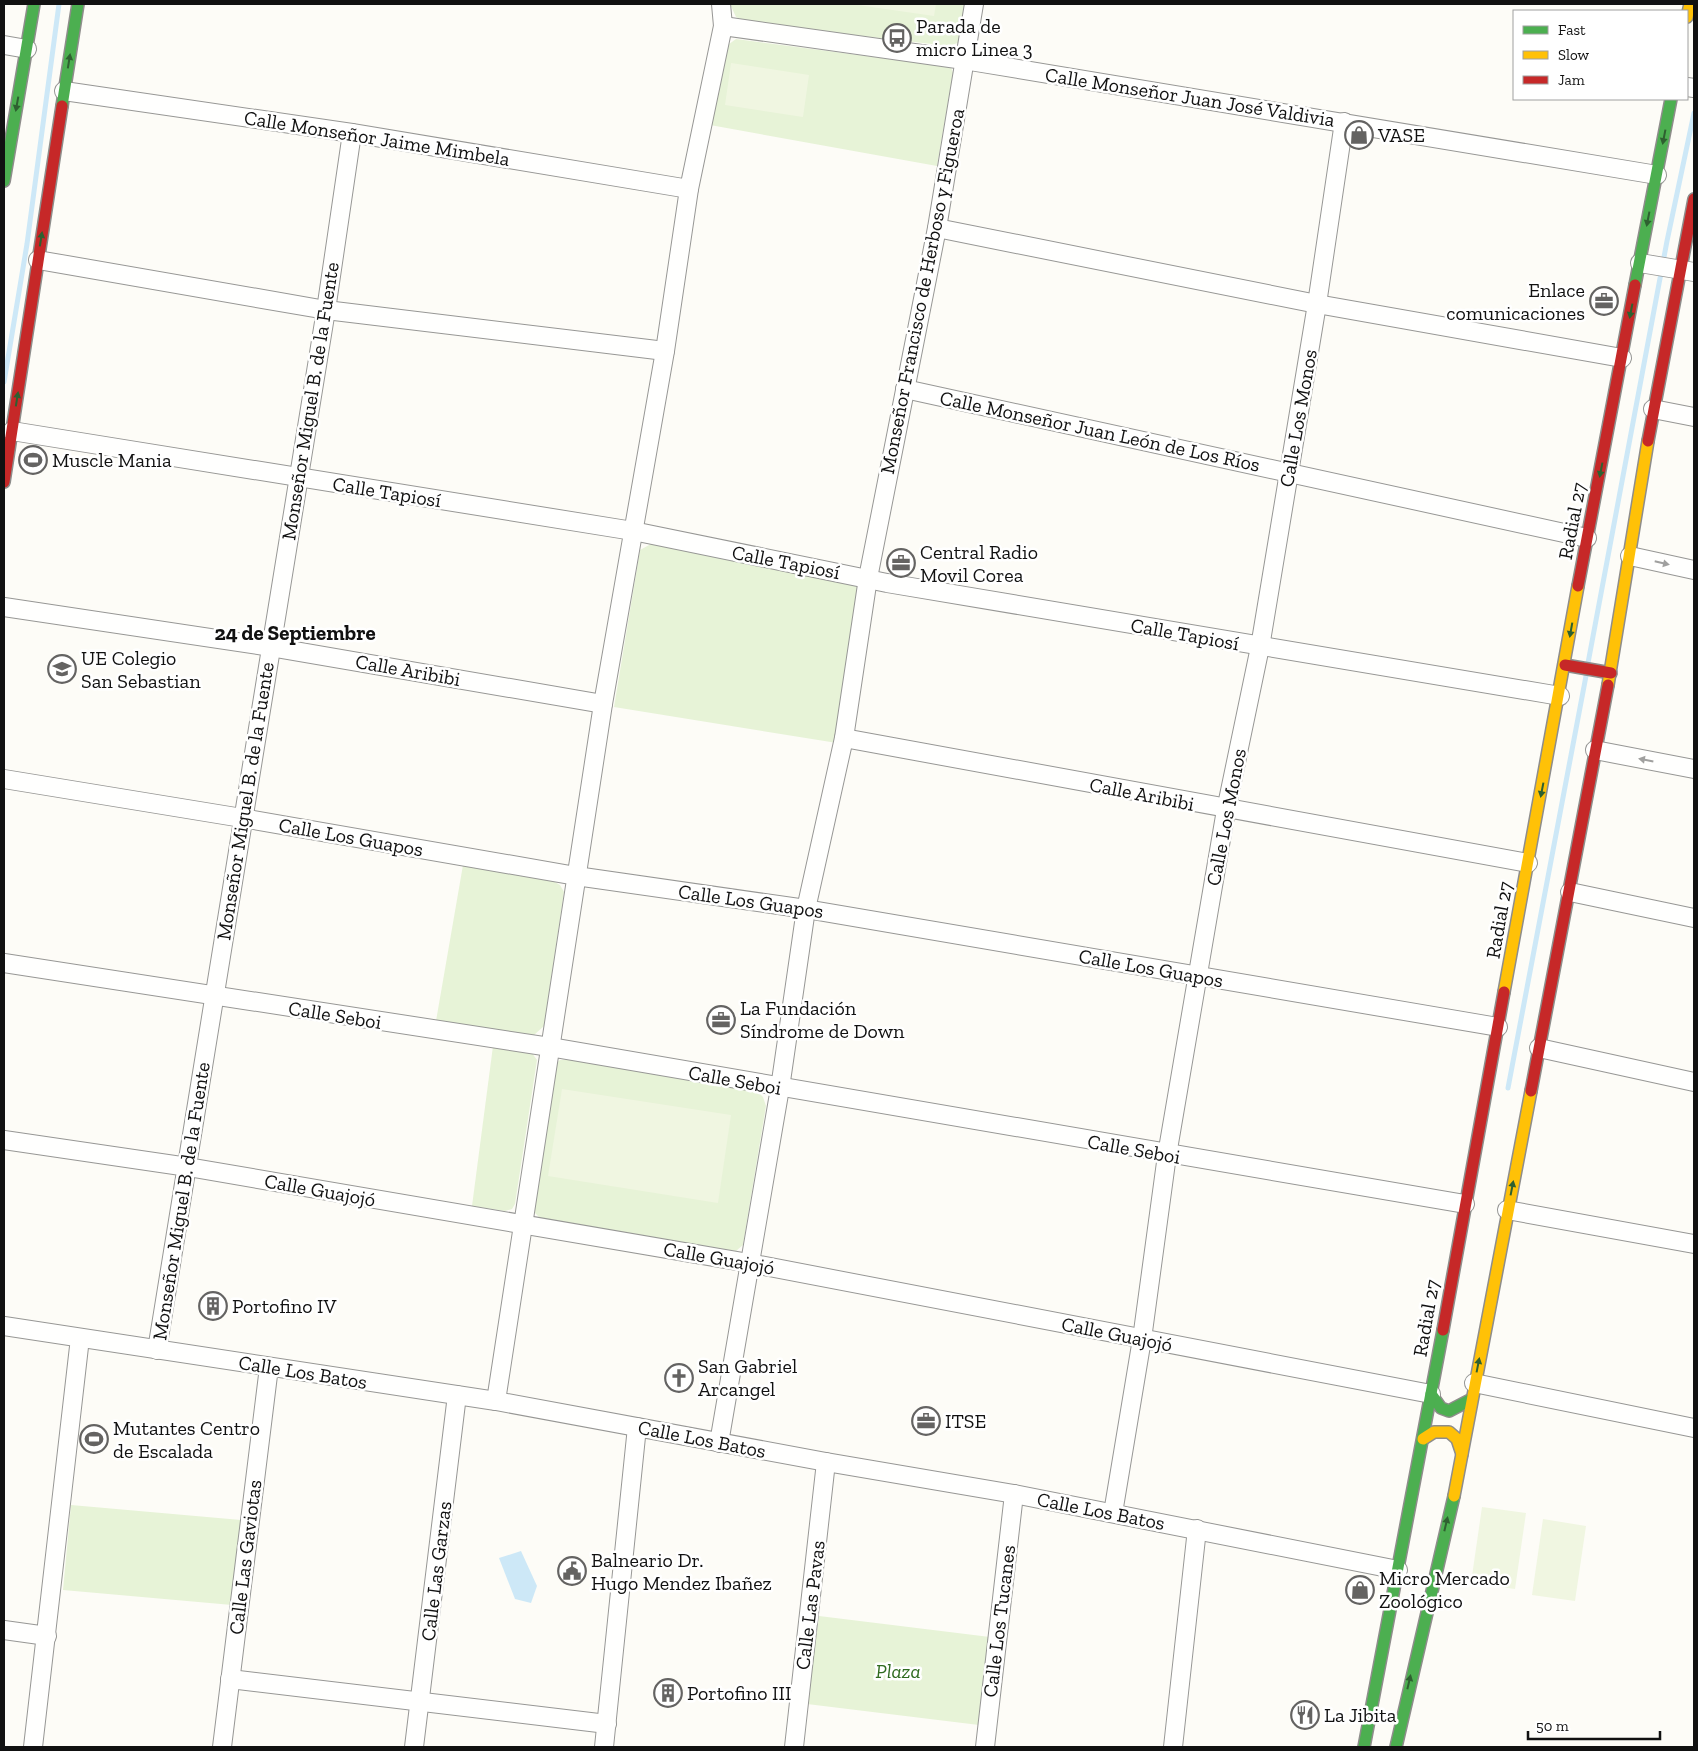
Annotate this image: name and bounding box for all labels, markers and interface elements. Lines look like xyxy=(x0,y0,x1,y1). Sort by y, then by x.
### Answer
legend xyxy=(1513,10,1688,100)
place label: Parada de micro Linea 3 xyxy=(916,14,1033,61)
text: Fast xyxy=(1558,21,1586,39)
bus stop icon: Parada de micro Linea 3 xyxy=(882,23,912,53)
text: Slow xyxy=(1558,46,1590,64)
one-way arrow xyxy=(65,52,73,68)
street label: Calle Monseñor Juan José Valdivia xyxy=(1044,62,1337,132)
text: Jam xyxy=(1558,71,1585,89)
one-way arrow xyxy=(13,96,21,112)
street label: Calle Monseñor Jaime Mimbela xyxy=(242,105,512,171)
street label: Monseñor Francisco de Herboso y Figueroa xyxy=(875,106,969,476)
shop icon: VASE xyxy=(1344,120,1374,150)
place label: VASE xyxy=(1377,123,1425,147)
one-way arrow xyxy=(1659,129,1667,145)
one-way arrow xyxy=(1644,211,1652,227)
one-way arrow xyxy=(38,230,46,246)
street label: Monseñor Miguel B. de la Fuente xyxy=(276,260,344,542)
place label: Enlace comunicaciones xyxy=(1446,278,1585,325)
office icon: Enlace comunicaciones xyxy=(1589,286,1619,316)
one-way arrow xyxy=(1626,303,1634,319)
street label: Calle Los Monos xyxy=(1274,347,1322,489)
street label: Calle Monseñor Juan León de Los Ríos xyxy=(938,385,1262,477)
one-way arrow xyxy=(13,391,21,407)
sports icon: Muscle Mania xyxy=(18,445,48,475)
place label: Muscle Mania xyxy=(52,448,172,472)
one-way arrow xyxy=(1596,463,1604,479)
street label: Calle Tapiosí xyxy=(331,472,443,512)
street label: Radial 27 xyxy=(1553,480,1591,561)
street label: Calle Tapiosí xyxy=(730,540,842,584)
place label: Central Radio Movil Corea xyxy=(920,540,1038,587)
office icon: Central Radio Movil Corea xyxy=(886,548,916,578)
one-way arrow xyxy=(1654,559,1669,567)
street label: Calle Tapiosí xyxy=(1129,613,1241,655)
district label: 24 de Septiembre xyxy=(214,620,376,645)
one-way arrow xyxy=(1567,623,1575,639)
place label: UE Colegio San Sebastian xyxy=(81,646,201,693)
street label: Calle Aribibi xyxy=(354,649,463,691)
school or university icon: UE Colegio San Sebastian xyxy=(47,654,77,684)
street label: Monseñor Miguel B. de la Fuente xyxy=(211,660,279,942)
street label: Calle Los Monos xyxy=(1201,746,1251,888)
one-way arrow xyxy=(1638,755,1654,763)
street label: Calle Aribibi xyxy=(1088,772,1197,816)
one-way arrow xyxy=(1538,782,1546,798)
street label: Calle Los Guapos xyxy=(277,812,425,862)
street label: Calle Los Guapos xyxy=(677,879,825,923)
street label: Radial 27 xyxy=(1480,879,1518,960)
street label: Calle Los Guapos xyxy=(1077,943,1225,993)
street label: Calle Seboi xyxy=(287,996,384,1034)
place label: La Fundación Síndrome de Down xyxy=(740,996,905,1043)
office icon: La Fundación Síndrome de Down xyxy=(706,1005,736,1035)
street label: Monseñor Miguel B. de la Fuente xyxy=(147,1060,215,1342)
street label: Calle Seboi xyxy=(687,1060,784,1100)
street label: Calle Seboi xyxy=(1086,1129,1183,1169)
street label: Calle Guajojó xyxy=(263,1168,377,1212)
one-way arrow xyxy=(1508,1180,1516,1196)
street label: Calle Guajojó xyxy=(662,1236,776,1280)
street label: Radial 27 xyxy=(1407,1277,1445,1358)
building icon: Portofino IV xyxy=(198,1291,228,1321)
place label: Portofino IV xyxy=(232,1294,336,1318)
street label: Calle Guajojó xyxy=(1060,1311,1174,1357)
street label: Calle Los Batos xyxy=(237,1350,369,1394)
place label: San Gabriel Arcangel xyxy=(698,1354,797,1401)
one-way arrow xyxy=(1474,1357,1482,1373)
church icon: San Gabriel Arcangel xyxy=(664,1363,694,1393)
office icon: ITSE xyxy=(911,1406,941,1436)
place label: ITSE xyxy=(945,1409,986,1433)
street label: Calle Los Batos xyxy=(636,1415,768,1463)
place label: Mutantes Centro de Escalada xyxy=(113,1416,260,1463)
sports icon: Mutantes Centro de Escalada xyxy=(79,1424,109,1454)
street label: Calle Las Gaviotas xyxy=(224,1478,266,1636)
street label: Calle Los Batos xyxy=(1035,1487,1167,1535)
street label: Calle Las Garzas xyxy=(416,1500,456,1642)
one-way arrow xyxy=(1442,1517,1450,1532)
street label: Calle Las Pavas xyxy=(790,1539,830,1671)
street label: Calle Los Tucanes xyxy=(978,1543,1020,1699)
place label: Balneario Dr. Hugo Mendez Ibañez xyxy=(591,1548,772,1595)
public building icon: Balneario Dr. Hugo Mendez Ibañez xyxy=(557,1556,587,1586)
place label: Micro Mercado Zoológico xyxy=(1379,1566,1510,1613)
shop icon: Micro Mercado Zoológico xyxy=(1345,1575,1375,1605)
park label: Plaza xyxy=(875,1659,921,1683)
one-way arrow xyxy=(1405,1675,1413,1690)
building icon: Portofino III xyxy=(653,1678,683,1708)
place label: Portofino III xyxy=(687,1681,791,1705)
restaurant icon: La Jibita xyxy=(1290,1700,1320,1730)
place label: La Jibita xyxy=(1324,1703,1397,1727)
scale bar xyxy=(1528,1708,1660,1740)
text: 50 m xyxy=(1536,1717,1569,1735)

